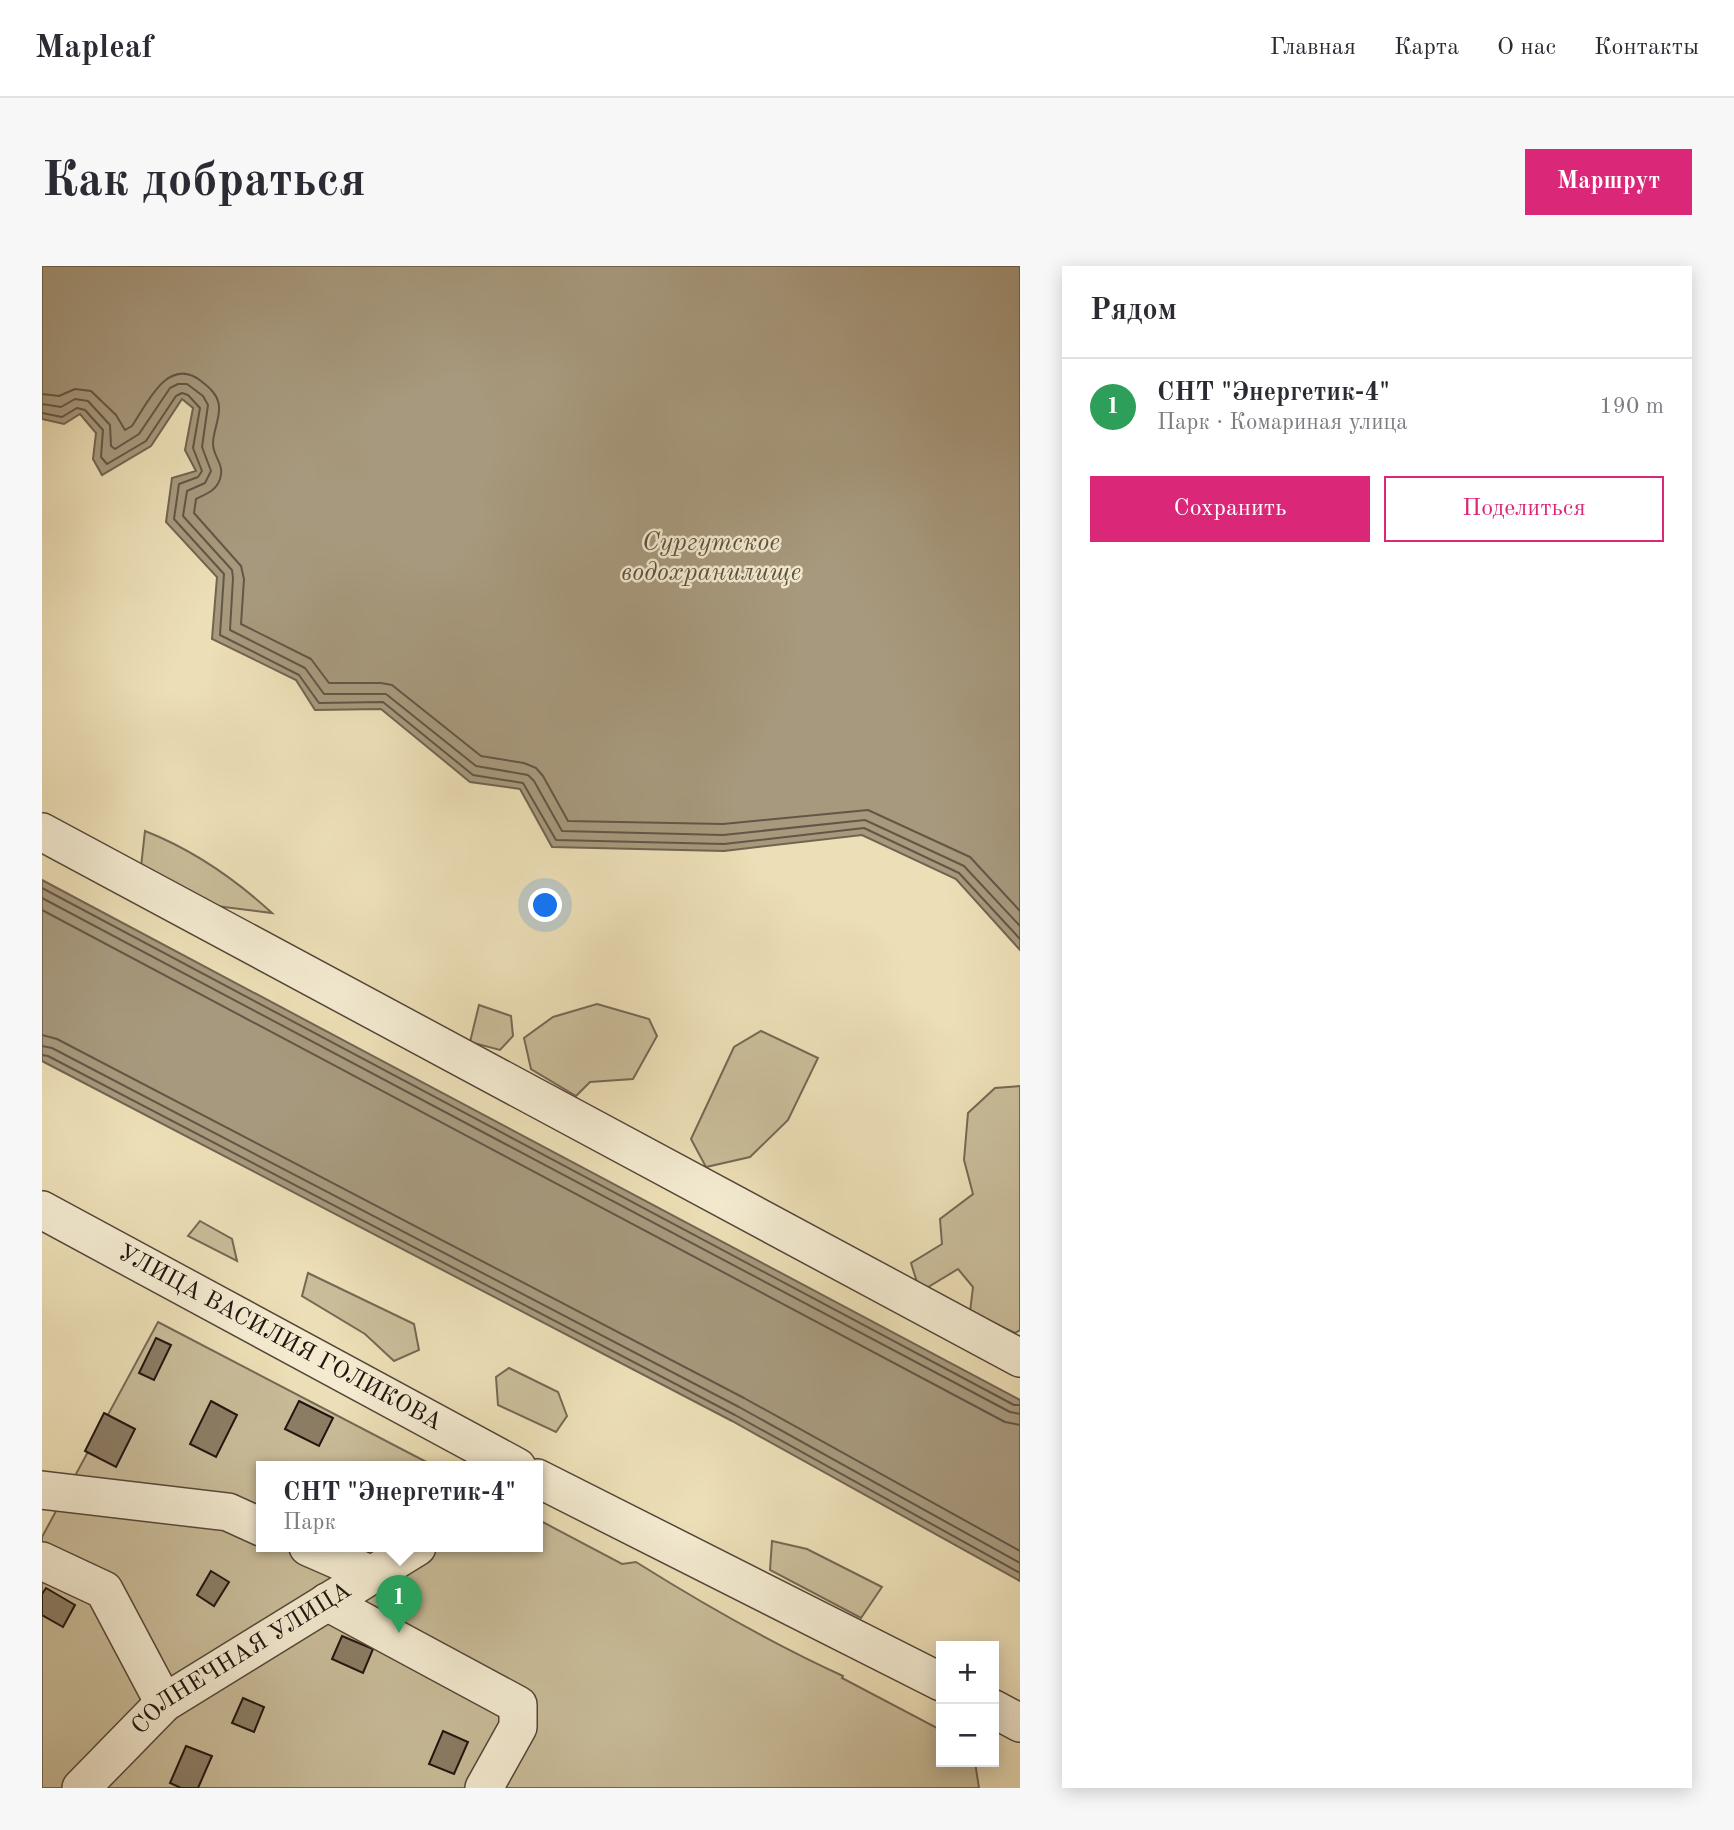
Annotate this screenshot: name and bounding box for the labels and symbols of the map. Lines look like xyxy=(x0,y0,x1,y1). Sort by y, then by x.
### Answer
water label: Сургутское водохранилище xyxy=(621,530,801,586)
your location xyxy=(528,888,562,922)
street label: УЛИЦА ВАСИЛИЯ ГОЛИКОВА xyxy=(114,1241,445,1436)
pin: 1 xyxy=(376,1575,422,1633)
street label: СОЛНЕЧНАЯ УЛИЦА xyxy=(128,1578,356,1740)

